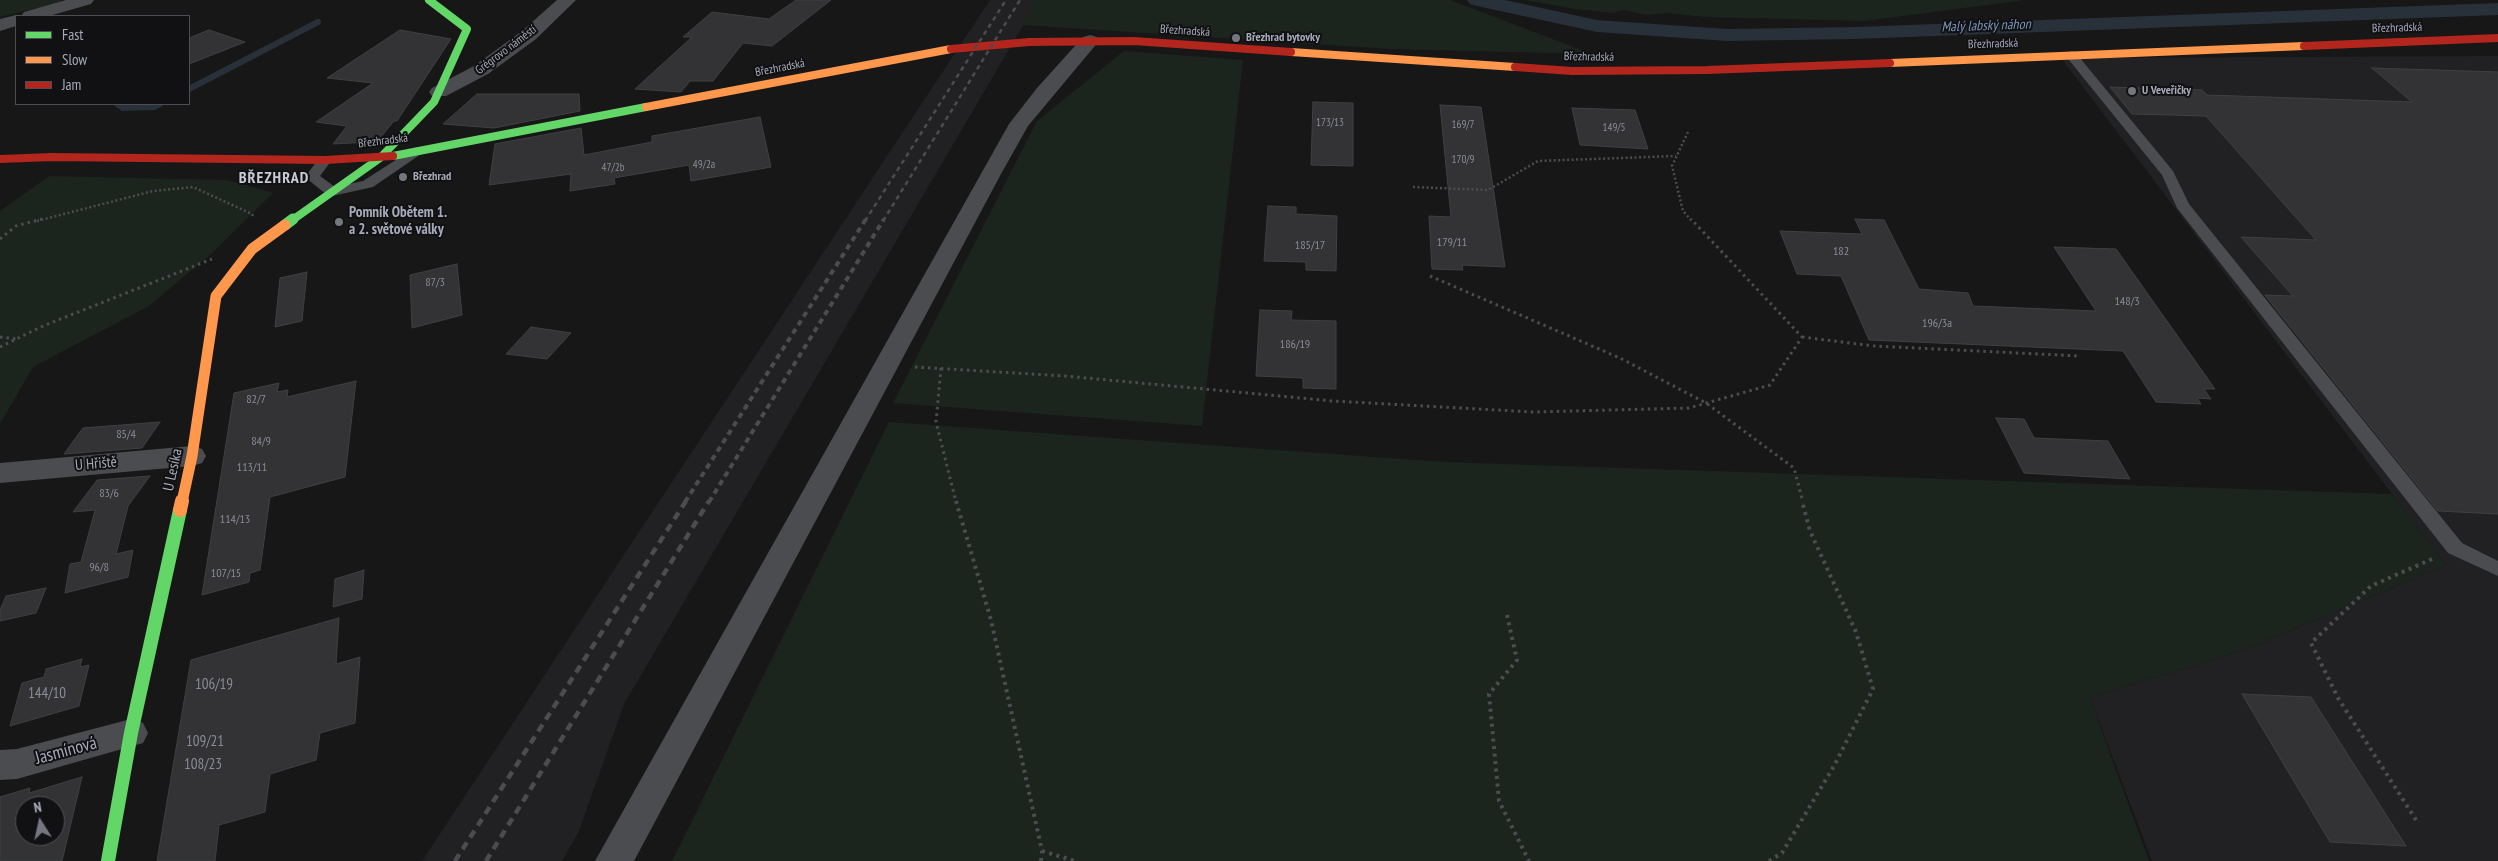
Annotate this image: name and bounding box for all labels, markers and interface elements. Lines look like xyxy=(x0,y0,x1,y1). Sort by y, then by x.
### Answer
legend xyxy=(15,15,190,105)
water label: Malý labský náhon xyxy=(1941,16,2031,36)
street label: Březhradská xyxy=(2372,20,2422,36)
street label: Grégrovo náměstí xyxy=(473,22,539,78)
street label: Březhradská xyxy=(1159,22,1211,40)
text: Fast xyxy=(62,25,83,44)
place label: Březhrad bytovky xyxy=(1246,31,1320,45)
marker: Březhrad bytovky xyxy=(1230,32,1242,44)
street label: Březhradská xyxy=(1968,36,2018,52)
street label: Březhradská xyxy=(1564,49,1614,65)
text: Slow xyxy=(62,50,87,69)
street label: Březhradská xyxy=(754,56,806,80)
text: Jam xyxy=(62,75,81,94)
place label: U Veveřičky xyxy=(2142,84,2191,98)
marker: U Veveřičky xyxy=(2126,85,2138,97)
house number: 173/13 xyxy=(1316,116,1344,130)
house number: 169/7 xyxy=(1451,118,1475,132)
house number: 149/5 xyxy=(1602,121,1626,135)
street label: Březhradská xyxy=(357,131,409,151)
house number: 170/9 xyxy=(1451,153,1475,167)
house number: 49/2a xyxy=(693,158,715,172)
house number: 47/2b xyxy=(602,161,624,175)
district label: BŘEZHRAD xyxy=(238,168,310,188)
place label: Březhrad xyxy=(413,170,451,184)
marker: Březhrad xyxy=(397,171,409,183)
place label: Pomník Obětem 1. a 2. světové války xyxy=(349,204,447,239)
marker: Pomník Obětem 1. a 2. světové války xyxy=(333,216,345,228)
house number: 179/11 xyxy=(1437,236,1467,250)
house number: 185/17 xyxy=(1295,239,1325,253)
house number: 182 xyxy=(1833,245,1849,259)
house number: 87/3 xyxy=(425,276,445,290)
house number: 148/3 xyxy=(2114,295,2140,309)
house number: 196/3a xyxy=(1922,317,1952,331)
house number: 186/19 xyxy=(1280,338,1310,352)
house number: 82/7 xyxy=(246,393,266,407)
house number: 85/4 xyxy=(116,428,136,442)
house number: 84/9 xyxy=(251,435,271,449)
street label: U Lesíka xyxy=(160,447,186,493)
street label: U Hřiště xyxy=(74,453,118,475)
house number: 113/11 xyxy=(237,461,267,475)
house number: 83/6 xyxy=(99,487,119,501)
house number: 114/13 xyxy=(220,513,250,527)
house number: 96/8 xyxy=(89,561,109,575)
house number: 107/15 xyxy=(211,567,241,581)
house number: 106/19 xyxy=(195,676,233,694)
house number: 144/10 xyxy=(28,685,66,703)
street label: Jasmínová xyxy=(33,732,99,770)
house number: 109/21 xyxy=(186,733,224,751)
house number: 108/23 xyxy=(184,756,222,774)
north arrow xyxy=(15,796,65,846)
text: N xyxy=(32,798,43,817)

